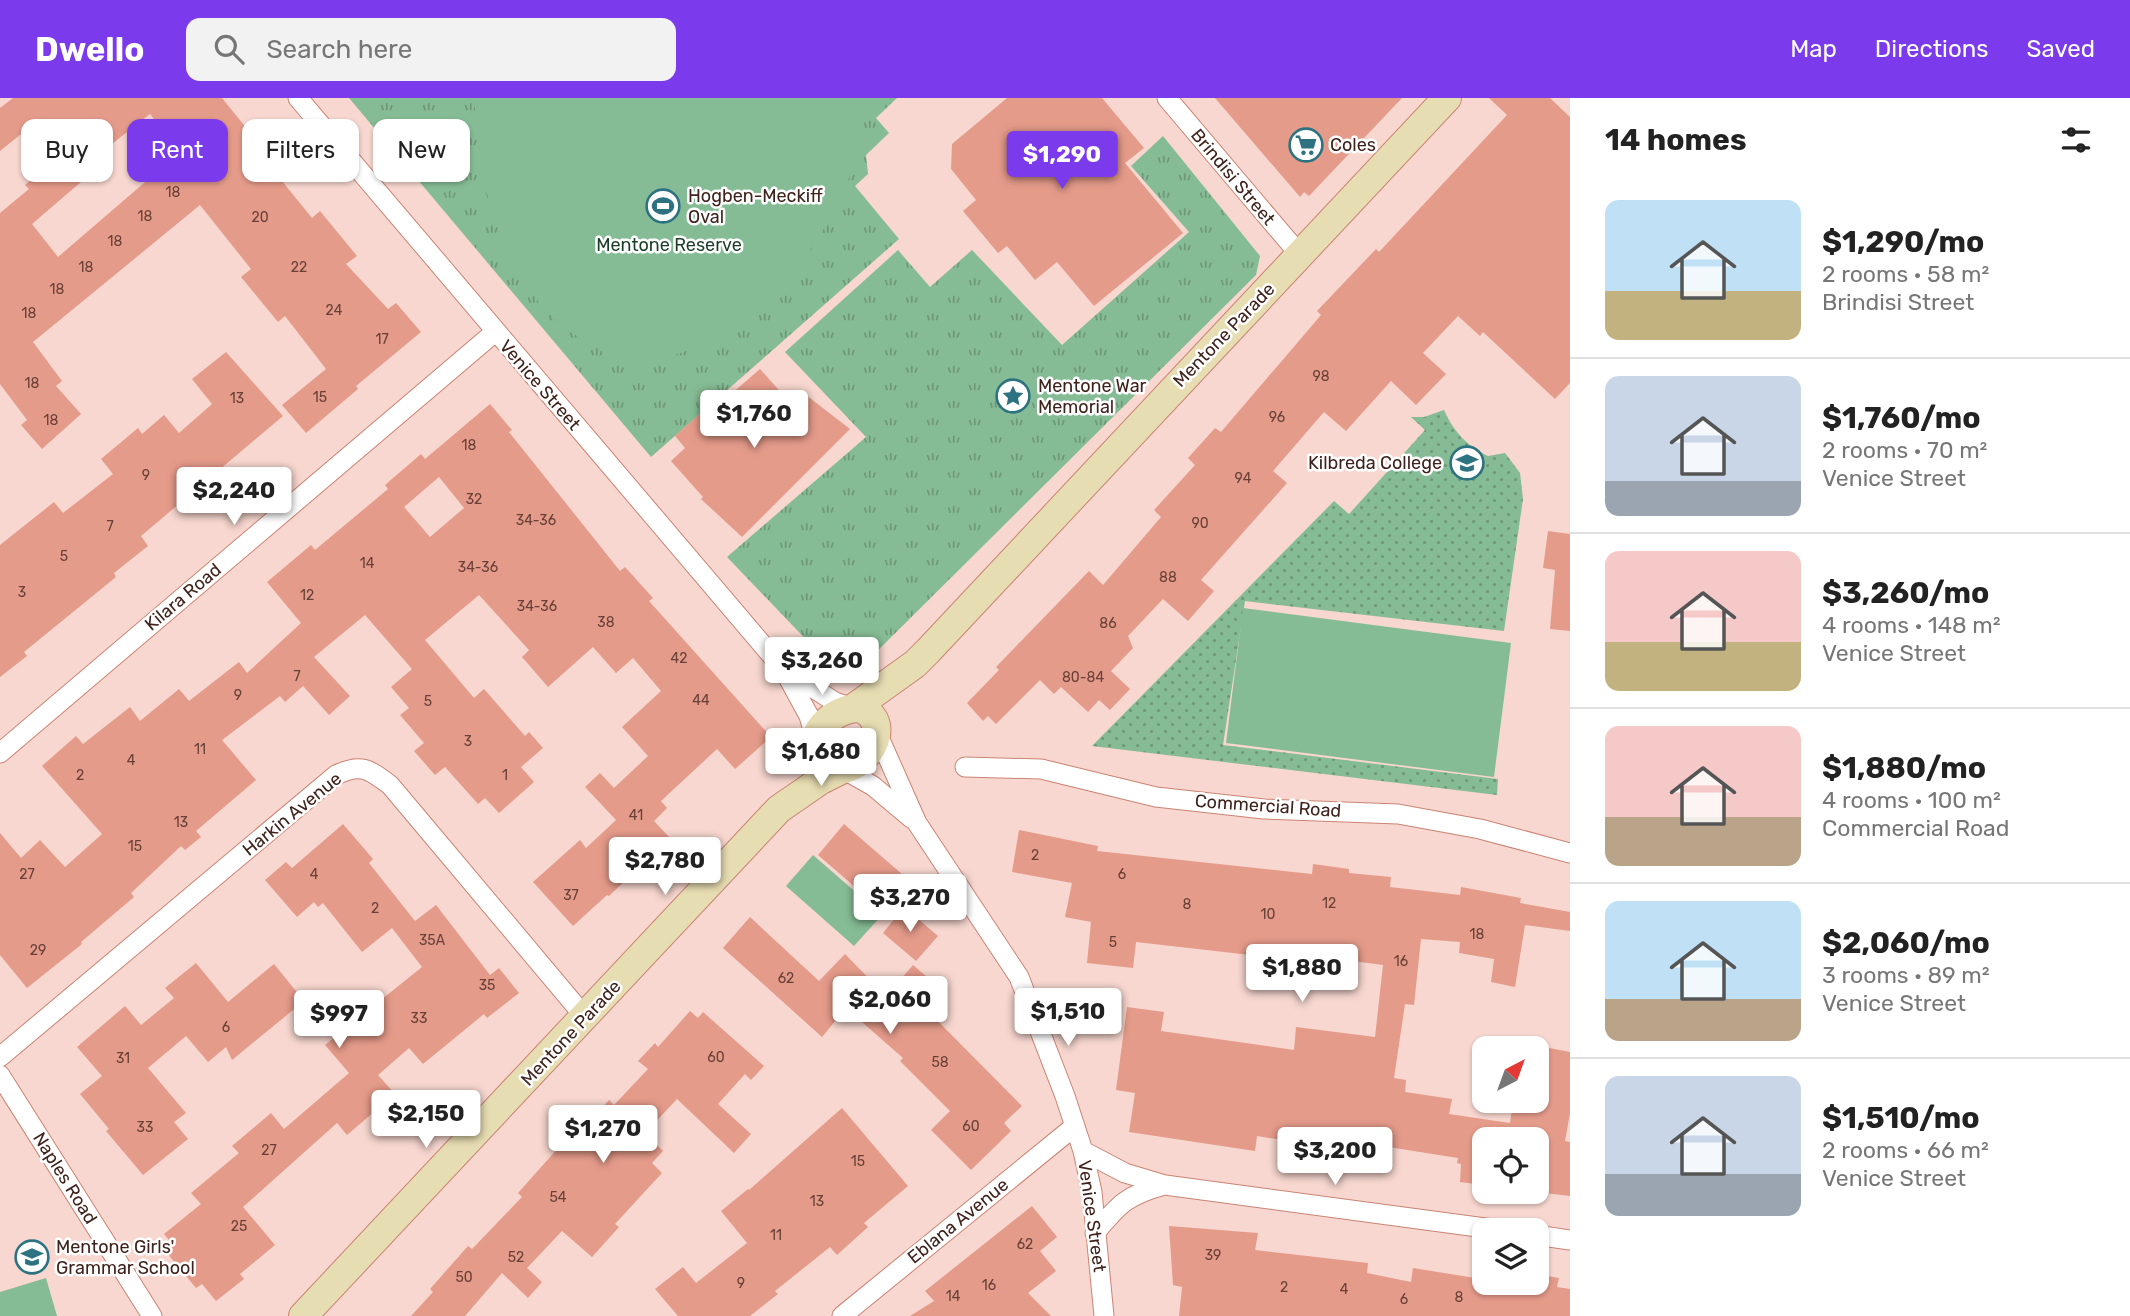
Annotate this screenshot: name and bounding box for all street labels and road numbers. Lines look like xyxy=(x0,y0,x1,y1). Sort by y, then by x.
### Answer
street label: Brindisi Street xyxy=(1186,124,1280,230)
street label: Mentone Parade xyxy=(1169,278,1279,392)
street label: Venice Street xyxy=(495,335,585,435)
street label: Kilara Road xyxy=(140,559,226,635)
street label: Harkin Avenue xyxy=(238,767,346,861)
street label: Commercial Road xyxy=(1194,790,1342,822)
street label: Mentone Parade xyxy=(516,976,626,1090)
street label: Naples Road xyxy=(28,1128,102,1228)
street label: Venice Street xyxy=(1073,1159,1111,1273)
street label: Eblana Avenue xyxy=(903,1174,1013,1268)

